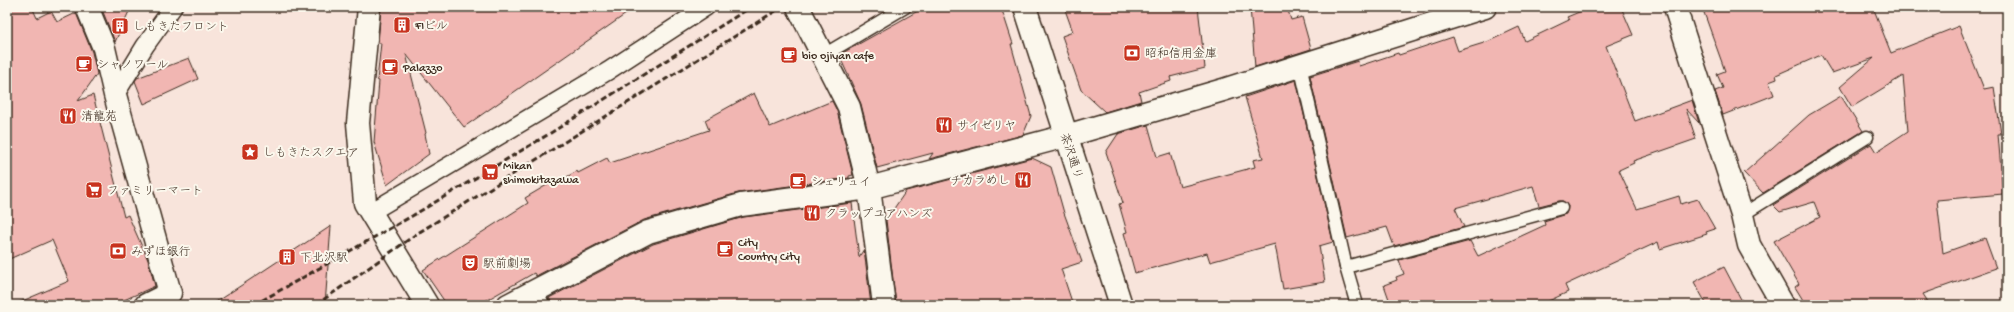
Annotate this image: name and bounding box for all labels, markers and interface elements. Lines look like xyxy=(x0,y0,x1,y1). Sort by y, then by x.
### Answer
building icon: FIビル xyxy=(392,15,412,35)
building icon: しもきたフロント xyxy=(110,16,130,36)
place label: FIビル xyxy=(414,20,448,34)
place label: しもきたフロント xyxy=(133,21,229,35)
bank icon: 昭和信用金庫 xyxy=(1122,43,1142,63)
cafe icon: bio ojiyan cafe xyxy=(779,45,799,65)
place label: 昭和信用金庫 xyxy=(1145,47,1217,62)
place label: bio ojiyan cafe xyxy=(802,50,875,64)
cafe icon: シャノワール xyxy=(74,54,94,74)
cafe icon: Palazzo xyxy=(380,57,400,77)
place label: シャノワール xyxy=(97,59,168,73)
place label: Palazzo xyxy=(402,62,442,76)
restaurant icon: 清龍苑 xyxy=(58,106,78,126)
place label: 清龍苑 xyxy=(81,110,117,125)
restaurant icon: サイゼリヤ xyxy=(934,115,954,135)
place label: サイゼリヤ xyxy=(957,120,1016,134)
street label: 茶沢通り xyxy=(1056,131,1085,182)
place icon: しもきたスクエア xyxy=(240,142,260,162)
place label: しもきたスクエア xyxy=(263,147,359,161)
place label: Mikan shimokitazawa xyxy=(503,160,579,188)
supermarket icon: Mikan shimokitazawa xyxy=(480,162,500,182)
restaurant icon: チカラめし xyxy=(1013,170,1033,190)
cafe icon: シェリュイ xyxy=(788,171,808,191)
place label: チカラめし xyxy=(950,175,1010,189)
place label: シェリュイ xyxy=(811,176,871,190)
supermarket icon: ファミリーマート xyxy=(84,180,104,200)
place label: ファミリーマート xyxy=(107,185,203,199)
restaurant icon: クラップユアハンズ xyxy=(802,203,822,223)
place label: クラップユアハンズ xyxy=(825,207,932,222)
place label: City Country City xyxy=(738,237,800,265)
cafe icon: City Country City xyxy=(715,239,735,259)
bank icon: みずほ銀行 xyxy=(108,241,128,261)
place label: みずほ銀行 xyxy=(131,245,191,260)
building icon: 下北沢駅 xyxy=(277,247,297,267)
place label: 下北沢駅 xyxy=(300,252,348,266)
theatre icon: 駅前劇場 xyxy=(460,253,480,273)
place label: 駅前劇場 xyxy=(483,257,531,272)

